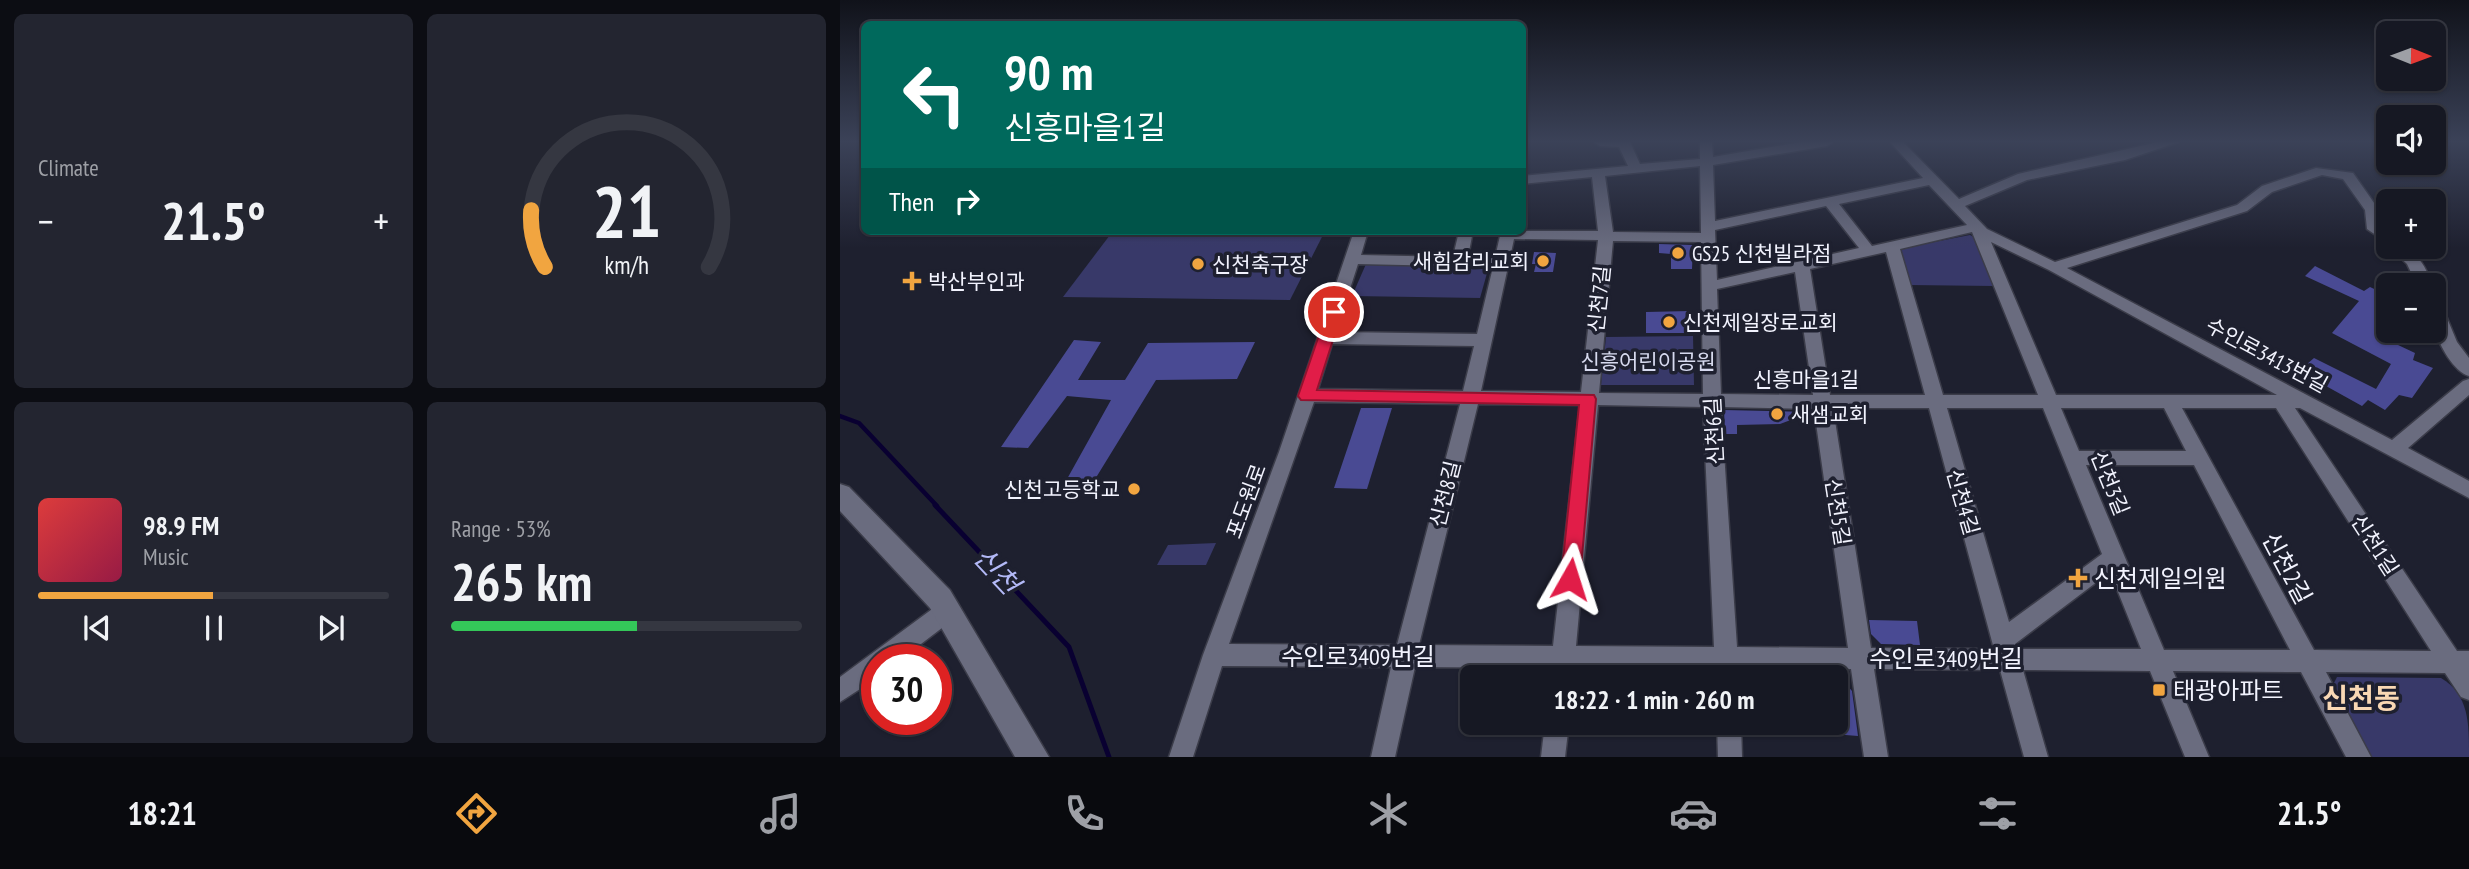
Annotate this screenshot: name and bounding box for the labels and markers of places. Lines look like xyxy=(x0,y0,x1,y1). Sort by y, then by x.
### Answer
place label: GS25 신천빌라점 xyxy=(1692,240,1831,267)
marker: GS25 신천빌라점 xyxy=(1670,245,1686,261)
place label: 새힘감리교회 xyxy=(1413,248,1529,275)
place label: 신천축구장 xyxy=(1212,251,1309,278)
marker: 새힘감리교회 xyxy=(1535,253,1551,269)
marker: 신천축구장 xyxy=(1190,256,1206,272)
place label: 박산부인과 xyxy=(928,268,1025,295)
marker: 박산부인과 xyxy=(902,271,922,291)
pin xyxy=(1304,282,1364,342)
place label: 신천제일장로교회 xyxy=(1683,309,1838,336)
marker: 신천제일장로교회 xyxy=(1661,314,1677,330)
place label: 새샘교회 xyxy=(1791,401,1868,428)
marker: 새샘교회 xyxy=(1769,406,1785,422)
place label: 신천고등학교 xyxy=(1004,476,1120,503)
marker: 신천고등학교 xyxy=(1126,481,1142,497)
place label: 신천제일의원 xyxy=(2094,563,2226,594)
marker: 신천제일의원 xyxy=(2068,568,2088,588)
place label: 태광아파트 xyxy=(2173,675,2283,706)
marker: 태광아파트 xyxy=(2151,682,2167,698)

